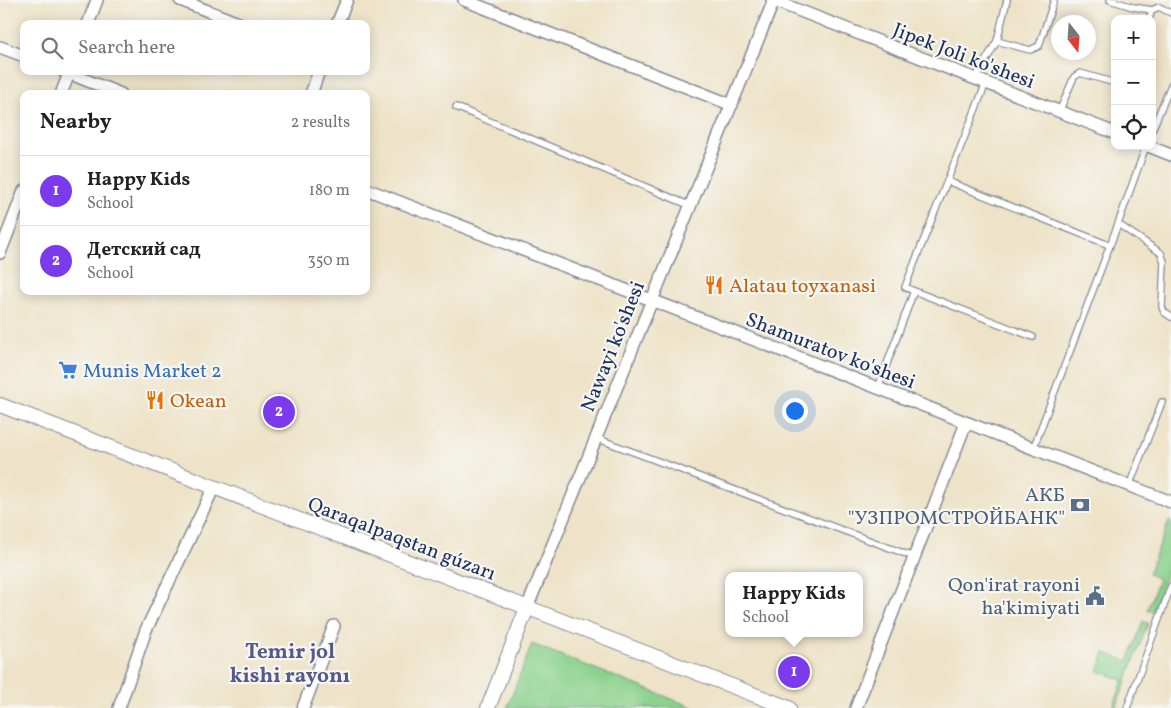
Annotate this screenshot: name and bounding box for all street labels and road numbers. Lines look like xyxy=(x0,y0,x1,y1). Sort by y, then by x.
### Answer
street label: Jipek Joli ko'shesi xyxy=(888,17,1038,97)
street label: Nawayi ko'shesi xyxy=(575,277,653,416)
street label: Shamuratov ko'shesi xyxy=(741,307,919,397)
street label: Qaraqalpaqstan gúzarı xyxy=(303,491,499,589)

